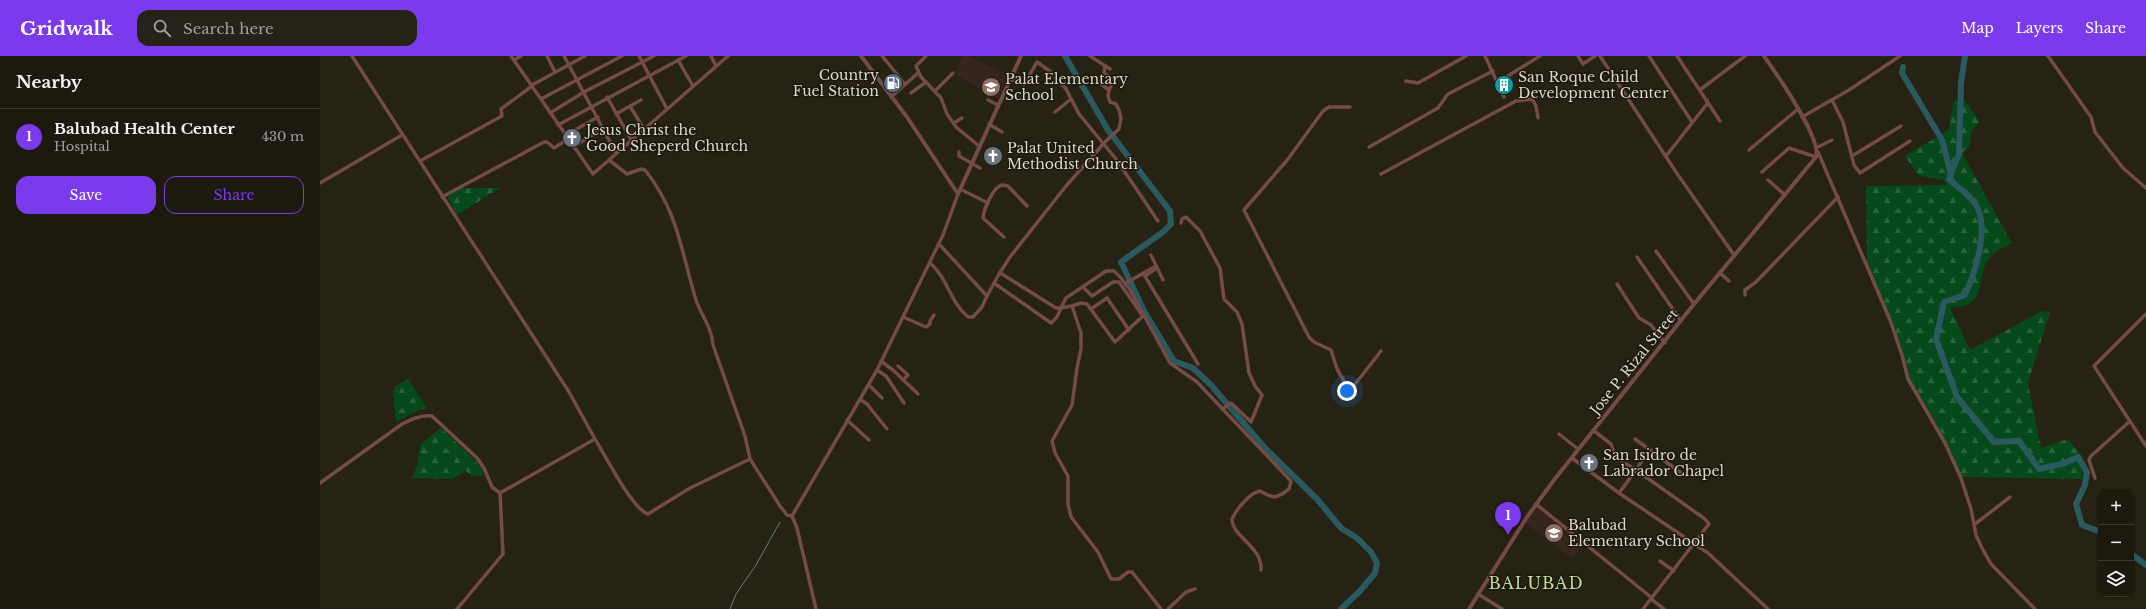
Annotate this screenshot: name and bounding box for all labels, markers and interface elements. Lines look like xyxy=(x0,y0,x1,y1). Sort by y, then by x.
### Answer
search box xyxy=(137,10,417,46)
text: Gridwalk xyxy=(20,17,113,40)
icon: search xyxy=(151,17,173,39)
text: Search here xyxy=(183,19,274,38)
text: Map xyxy=(1961,19,1994,37)
text: Layers xyxy=(2016,19,2063,37)
text: Share xyxy=(2085,19,2126,37)
place label: Country Fuel Station xyxy=(793,66,879,100)
place label: San Roque Child Development Center xyxy=(1518,68,1669,102)
place label: Palat Elementary School xyxy=(1005,70,1128,104)
text: Nearby xyxy=(16,72,82,93)
fuel station icon: Country Fuel Station xyxy=(882,72,904,94)
building icon: San Roque Child Development Center xyxy=(1493,74,1515,96)
school or university icon: Palat Elementary School xyxy=(980,76,1002,98)
text: Balubad Health Center xyxy=(54,119,235,138)
place label: Jesus Christ the Good Sheperd Church xyxy=(584,121,748,155)
church icon: Jesus Christ the Good Sheperd Church xyxy=(561,127,583,149)
text: 1 xyxy=(26,128,32,145)
text: 430 m xyxy=(261,128,304,145)
text: Hospital xyxy=(54,138,110,155)
place label: Palat United Methodist Church xyxy=(1007,139,1138,173)
church icon: Palat United Methodist Church xyxy=(982,145,1004,167)
button: Save xyxy=(16,176,156,214)
button: Share xyxy=(164,176,304,214)
street label: Jose P. Rizal Street xyxy=(1585,305,1683,420)
your location xyxy=(1337,381,1357,401)
place label: San Isidro de Labrador Chapel xyxy=(1603,446,1725,480)
church icon: San Isidro de Labrador Chapel xyxy=(1578,452,1600,474)
map controls xyxy=(2098,489,2134,597)
button: + xyxy=(2098,489,2134,525)
pin: 1 xyxy=(1495,502,1521,535)
place label: Balubad Elementary School xyxy=(1568,516,1705,550)
school or university icon: Balubad Elementary School xyxy=(1543,522,1565,544)
button: − xyxy=(2098,525,2134,561)
button: layers xyxy=(2098,561,2134,597)
district label: BALUBAD xyxy=(1488,573,1584,593)

